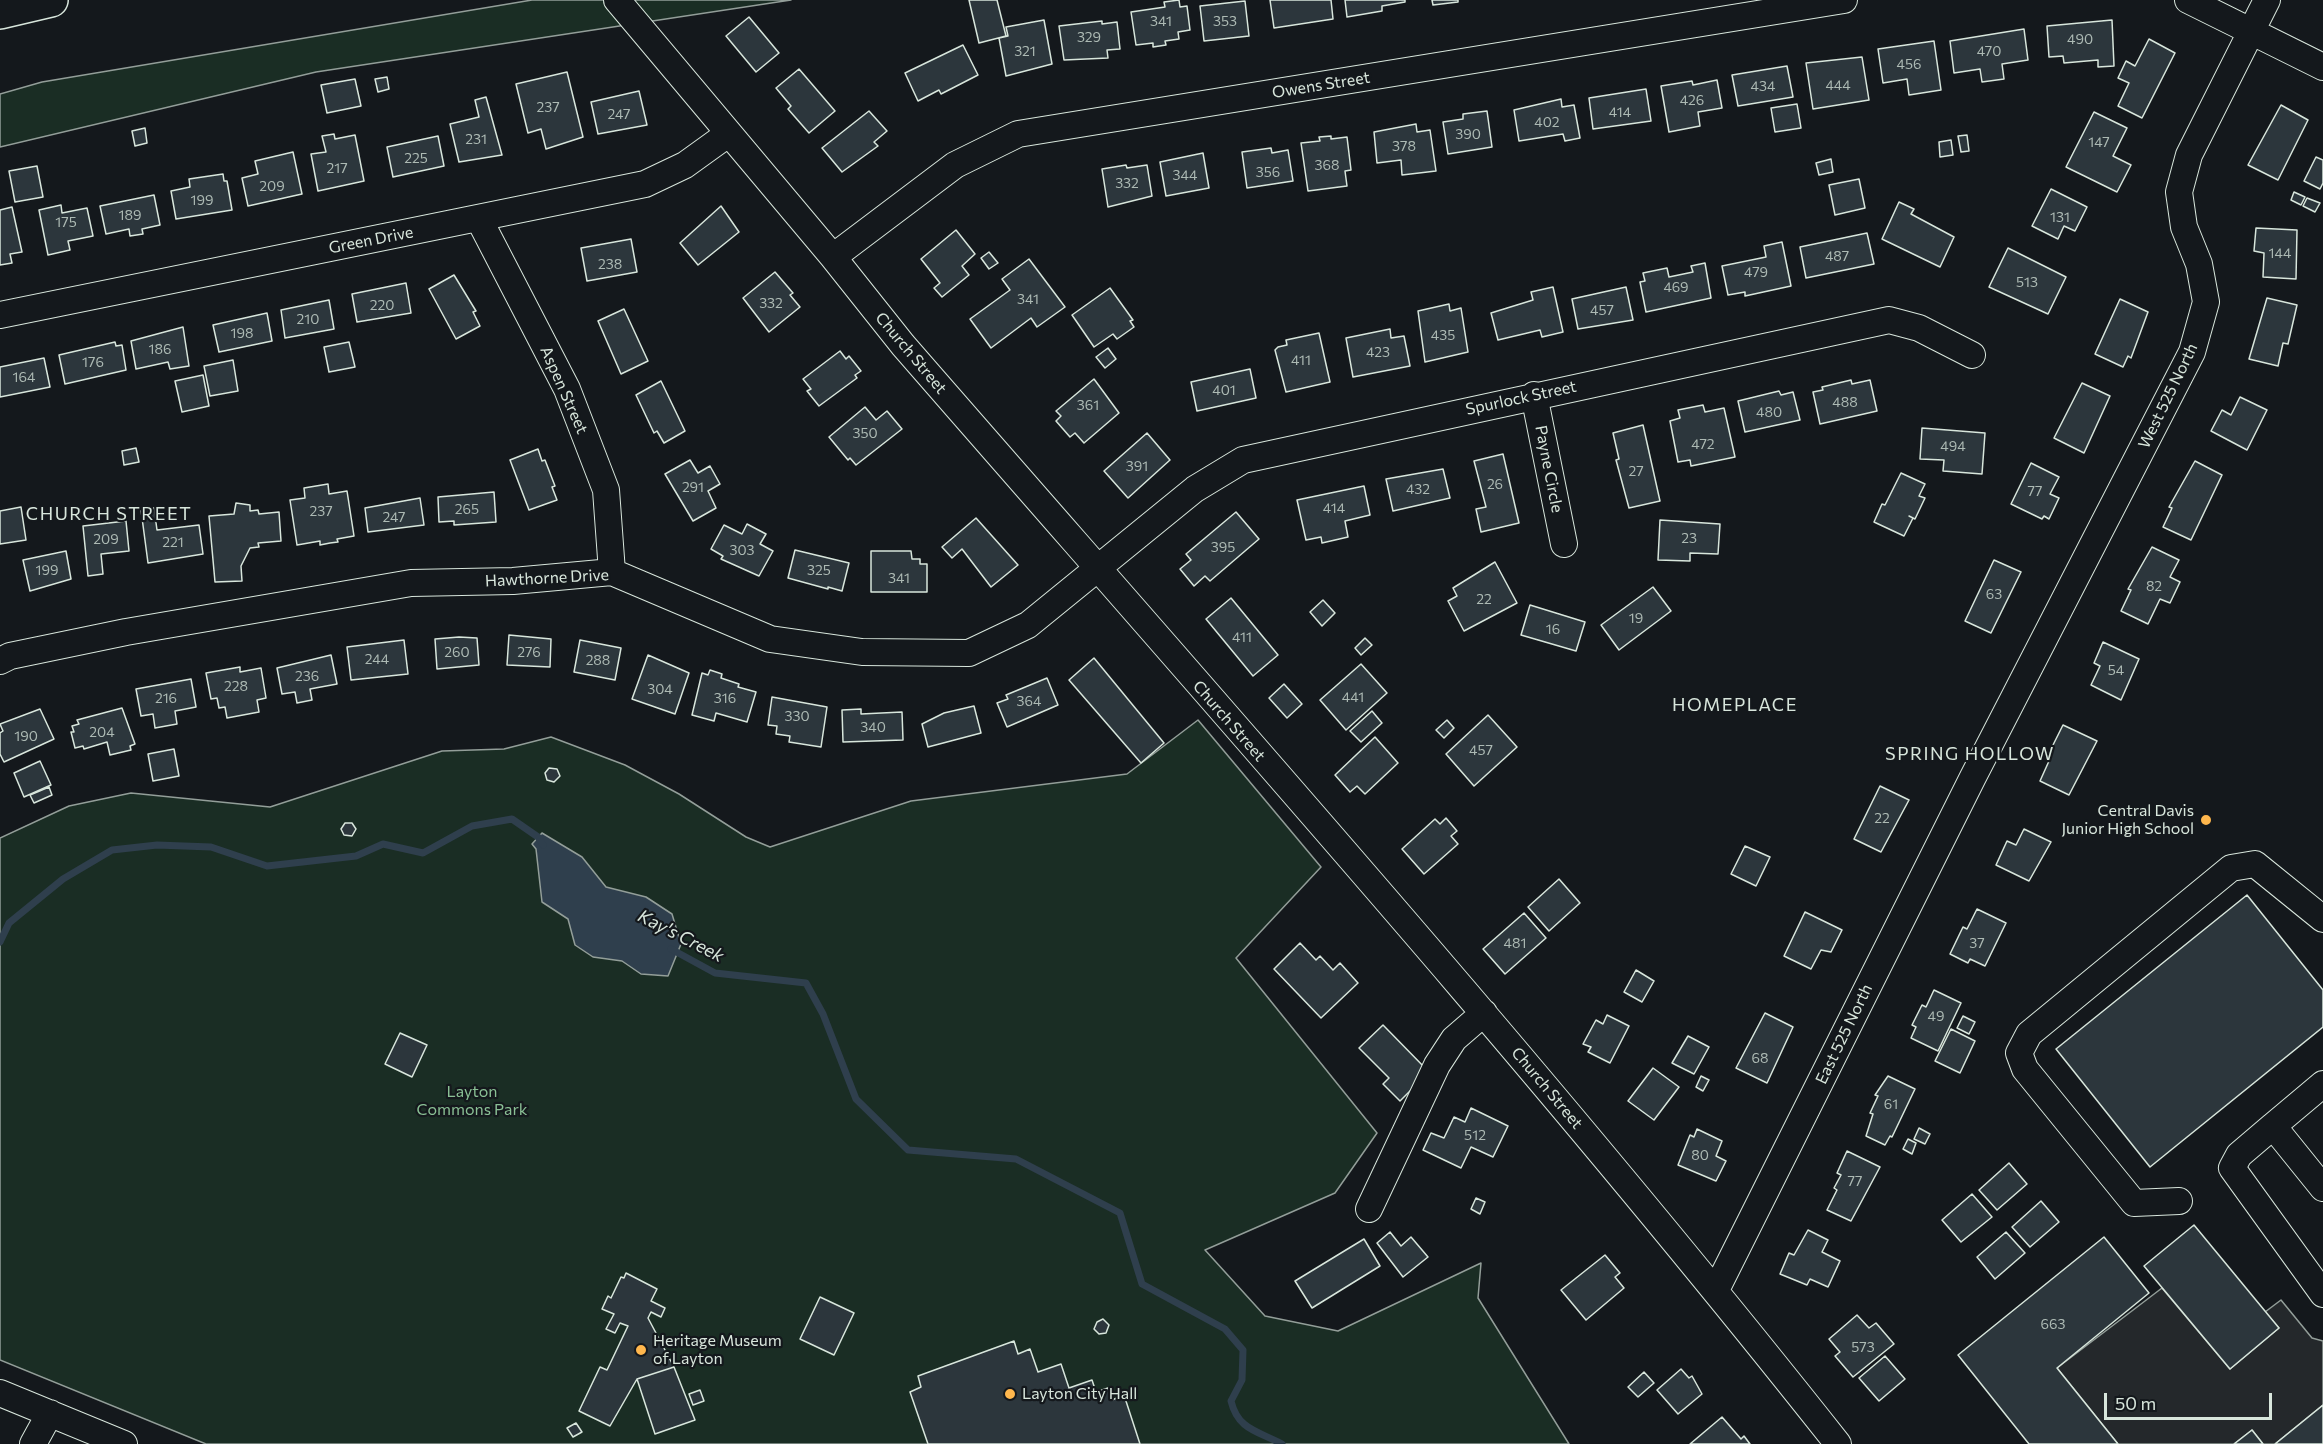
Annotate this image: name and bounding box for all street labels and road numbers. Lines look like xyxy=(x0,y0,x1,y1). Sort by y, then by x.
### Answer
street label: Owens Street xyxy=(1271,68,1371,102)
street label: Green Drive xyxy=(327,222,415,258)
street label: Church Street xyxy=(871,308,951,398)
street label: West 525 North xyxy=(2134,340,2202,452)
street label: Aspen Street xyxy=(536,343,592,437)
street label: Spurlock Street xyxy=(1464,377,1578,419)
street label: Payne Circle xyxy=(1531,424,1567,514)
street label: Hawthorne Drive xyxy=(485,565,609,591)
street label: Church Street xyxy=(1189,677,1269,765)
street label: East 525 North xyxy=(1812,981,1876,1087)
street label: Church Street xyxy=(1507,1043,1587,1133)

